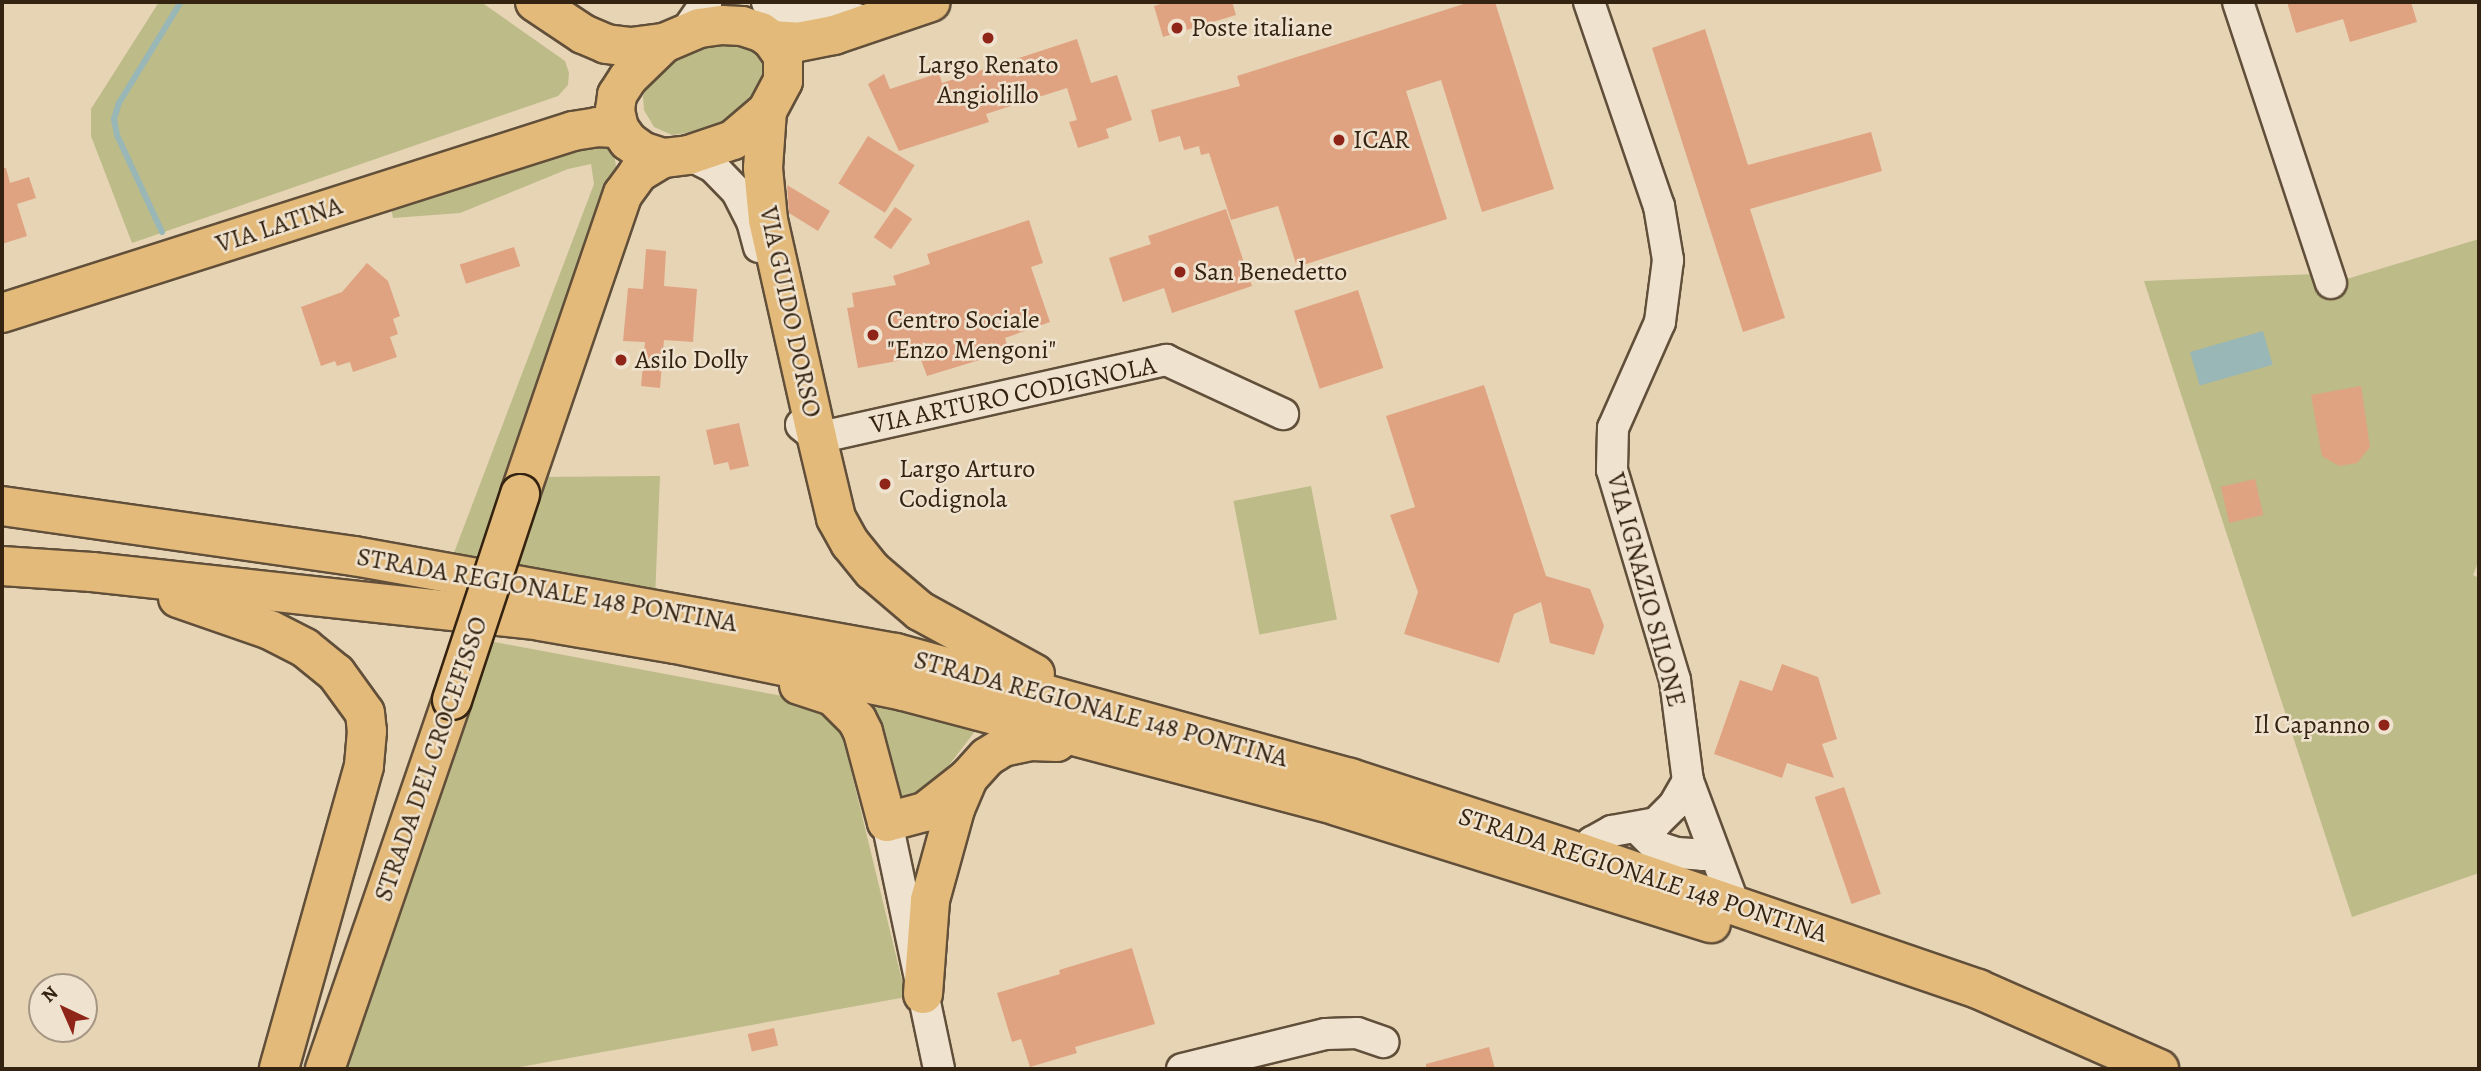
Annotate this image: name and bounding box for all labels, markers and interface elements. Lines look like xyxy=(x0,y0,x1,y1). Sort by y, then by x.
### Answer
place label: Poste italiane xyxy=(1191,12,1333,44)
marker: Poste italiane xyxy=(1169,20,1185,36)
marker: Largo Renato Angiolillo xyxy=(980,30,996,46)
place label: Largo Renato Angiolillo xyxy=(917,49,1059,110)
place label: ICAR xyxy=(1353,124,1410,156)
marker: ICAR xyxy=(1331,132,1347,148)
street label: VIA LATINA xyxy=(212,190,346,260)
street label: VIA GUIDO DORSO xyxy=(752,204,828,420)
place label: San Benedetto xyxy=(1194,256,1347,288)
marker: San Benedetto xyxy=(1172,264,1188,280)
place label: Centro Sociale "Enzo Mengoni" xyxy=(887,304,1056,366)
marker: Centro Sociale "Enzo Mengoni" xyxy=(865,327,881,343)
place label: Asilo Dolly xyxy=(635,344,748,376)
street label: VIA ARTURO CODIGNOLA xyxy=(867,349,1159,441)
marker: Asilo Dolly xyxy=(613,352,629,368)
place label: Largo Arturo Codignola xyxy=(899,453,1035,514)
street label: VIA IGNAZIO SILONE xyxy=(1600,469,1692,711)
marker: Largo Arturo Codignola xyxy=(877,476,893,492)
street label: STRADA REGIONALE 148 PONTINA xyxy=(354,541,740,639)
street label: STRADA DEL CROCEFISSO xyxy=(368,612,494,906)
street label: STRADA REGIONALE 148 PONTINA xyxy=(911,644,1291,774)
place label: Il Capanno xyxy=(2253,709,2370,741)
marker: Il Capanno xyxy=(2376,717,2392,733)
street label: STRADA REGIONALE 148 PONTINA xyxy=(1455,801,1831,949)
north arrow xyxy=(28,973,98,1043)
text: N xyxy=(36,980,64,1008)

